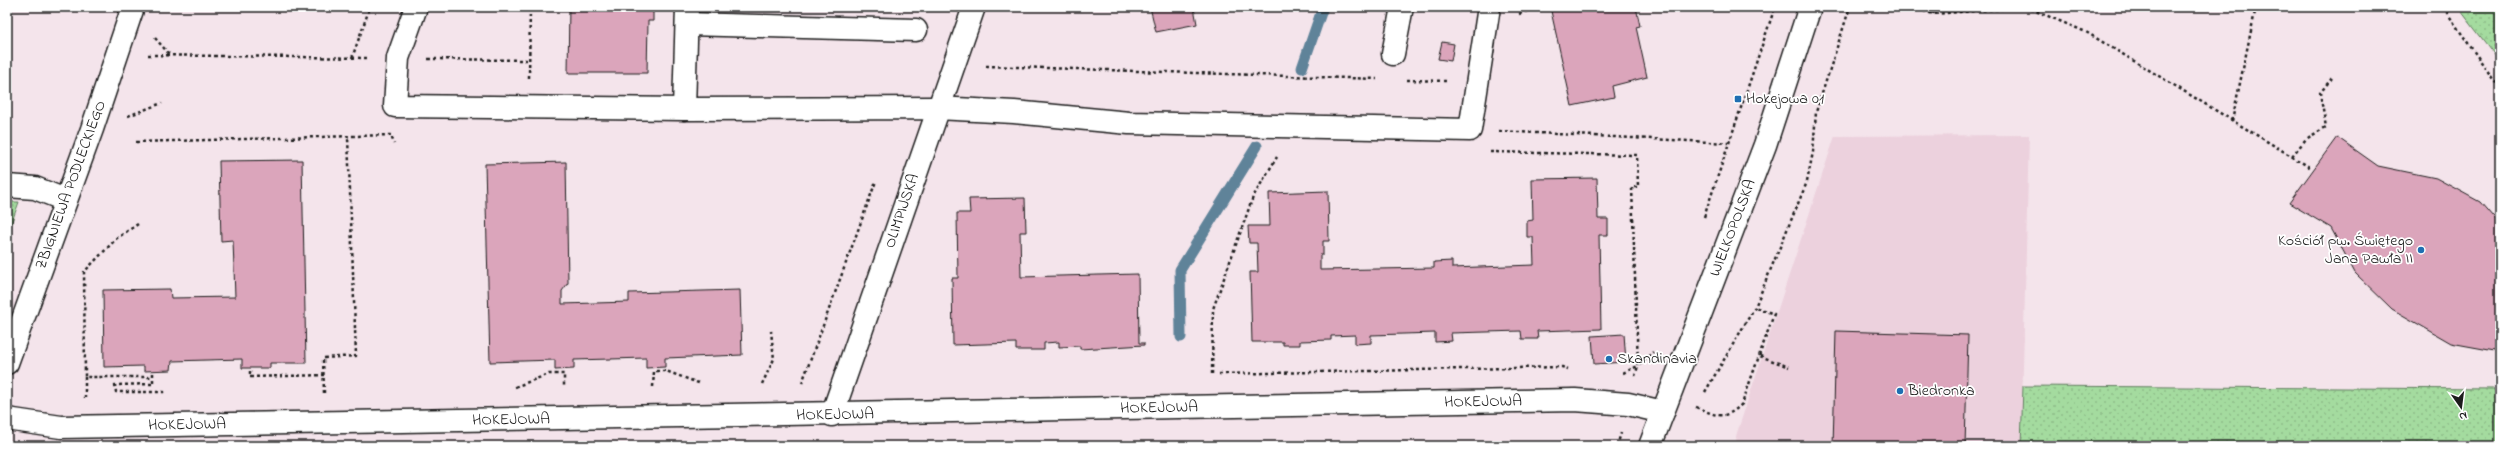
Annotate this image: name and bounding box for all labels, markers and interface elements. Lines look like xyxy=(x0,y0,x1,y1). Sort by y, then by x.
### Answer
place label: Hokejowa 01 xyxy=(1746,87,1824,111)
marker: Hokejowa 01 xyxy=(1733,94,1743,104)
street label: ZBIGNIEWA PODLECKIEGO xyxy=(29,97,113,273)
street label: OLIMPIJSKA xyxy=(878,170,926,252)
street label: WIELKOPOLSKA xyxy=(1703,176,1763,280)
place label: Kościół pw. Świętego Jana Pawła II xyxy=(2278,229,2413,271)
marker: Kościół pw. Świętego Jana Pawła II xyxy=(2416,245,2426,255)
place label: Skandinavia xyxy=(1617,347,1697,371)
marker: Skandinavia xyxy=(1604,354,1614,364)
place label: Biedronka xyxy=(1907,379,1975,403)
marker: Biedronka xyxy=(1895,386,1905,396)
north arrow xyxy=(2441,387,2481,427)
street label: HOKEJOWA xyxy=(1444,389,1522,415)
street label: HOKEJOWA xyxy=(1120,395,1198,421)
street label: HOKEJOWA xyxy=(796,402,874,428)
street label: HOKEJOWA xyxy=(472,407,550,433)
text: N xyxy=(2458,407,2469,424)
street label: HOKEJOWA xyxy=(148,412,226,438)

